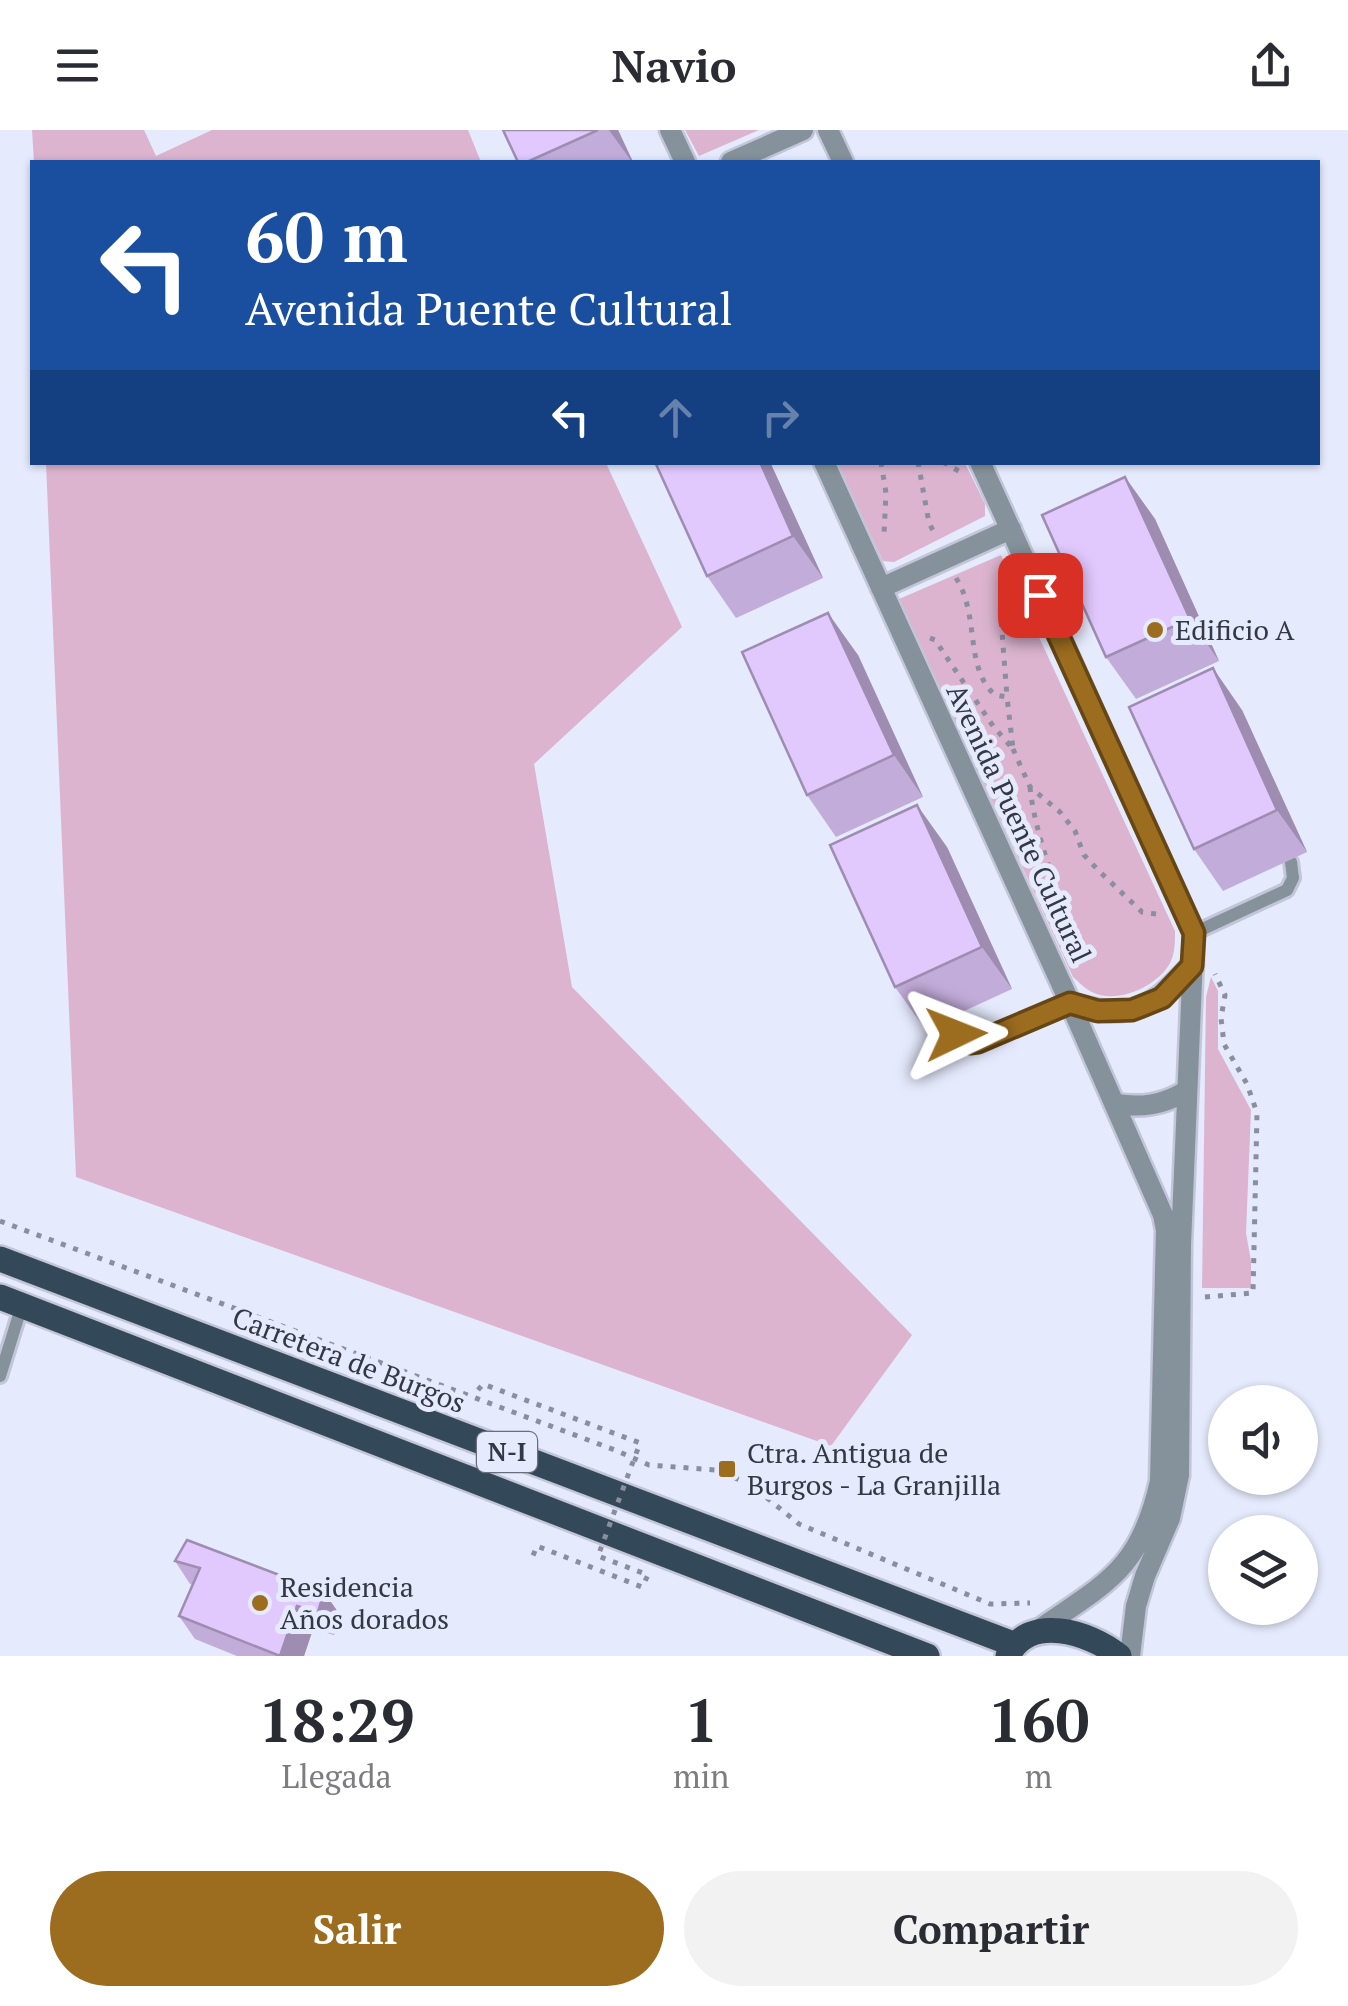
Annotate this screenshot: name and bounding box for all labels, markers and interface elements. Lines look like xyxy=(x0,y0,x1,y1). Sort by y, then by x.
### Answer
text: Navio xyxy=(611,35,737,95)
icon: menu xyxy=(50,38,105,93)
icon: share xyxy=(1243,38,1298,93)
text: 60 m xyxy=(245,189,408,282)
icon: left xyxy=(80,200,210,330)
text: Avenida Puente Cultural xyxy=(245,278,733,338)
icon: left xyxy=(543,390,598,445)
icon: ahead xyxy=(648,390,703,445)
icon: right xyxy=(753,390,808,445)
pin xyxy=(998,553,1083,638)
icon: arrive xyxy=(1013,568,1068,623)
place label: Edificio A xyxy=(1175,611,1295,648)
marker: Edificio A xyxy=(1144,619,1166,641)
street label: Avenida Puente Cultural xyxy=(939,677,1100,968)
position arrow xyxy=(904,982,1008,1086)
street label: Carretera de Burgos xyxy=(227,1298,471,1421)
map controls xyxy=(1208,1385,1318,1625)
button: sound xyxy=(1208,1385,1318,1495)
road number: N-I xyxy=(477,1432,537,1472)
place label: Ctra. Antigua de Burgos - La Granjilla xyxy=(747,1434,1001,1503)
marker: Ctra. Antigua de Burgos - La Granjilla xyxy=(716,1458,738,1480)
button: layers xyxy=(1208,1515,1318,1625)
place label: Residencia Años dorados xyxy=(280,1568,449,1637)
marker: Residencia Años dorados xyxy=(249,1592,271,1614)
text: 18:29 xyxy=(258,1680,415,1759)
text: 1 xyxy=(684,1680,718,1759)
text: 160 xyxy=(988,1680,1090,1759)
text: Llegada xyxy=(281,1755,392,1797)
text: min xyxy=(673,1755,729,1797)
text: m xyxy=(1025,1755,1052,1797)
button: Salir xyxy=(50,1871,664,1986)
button: Compartir xyxy=(684,1871,1298,1986)

